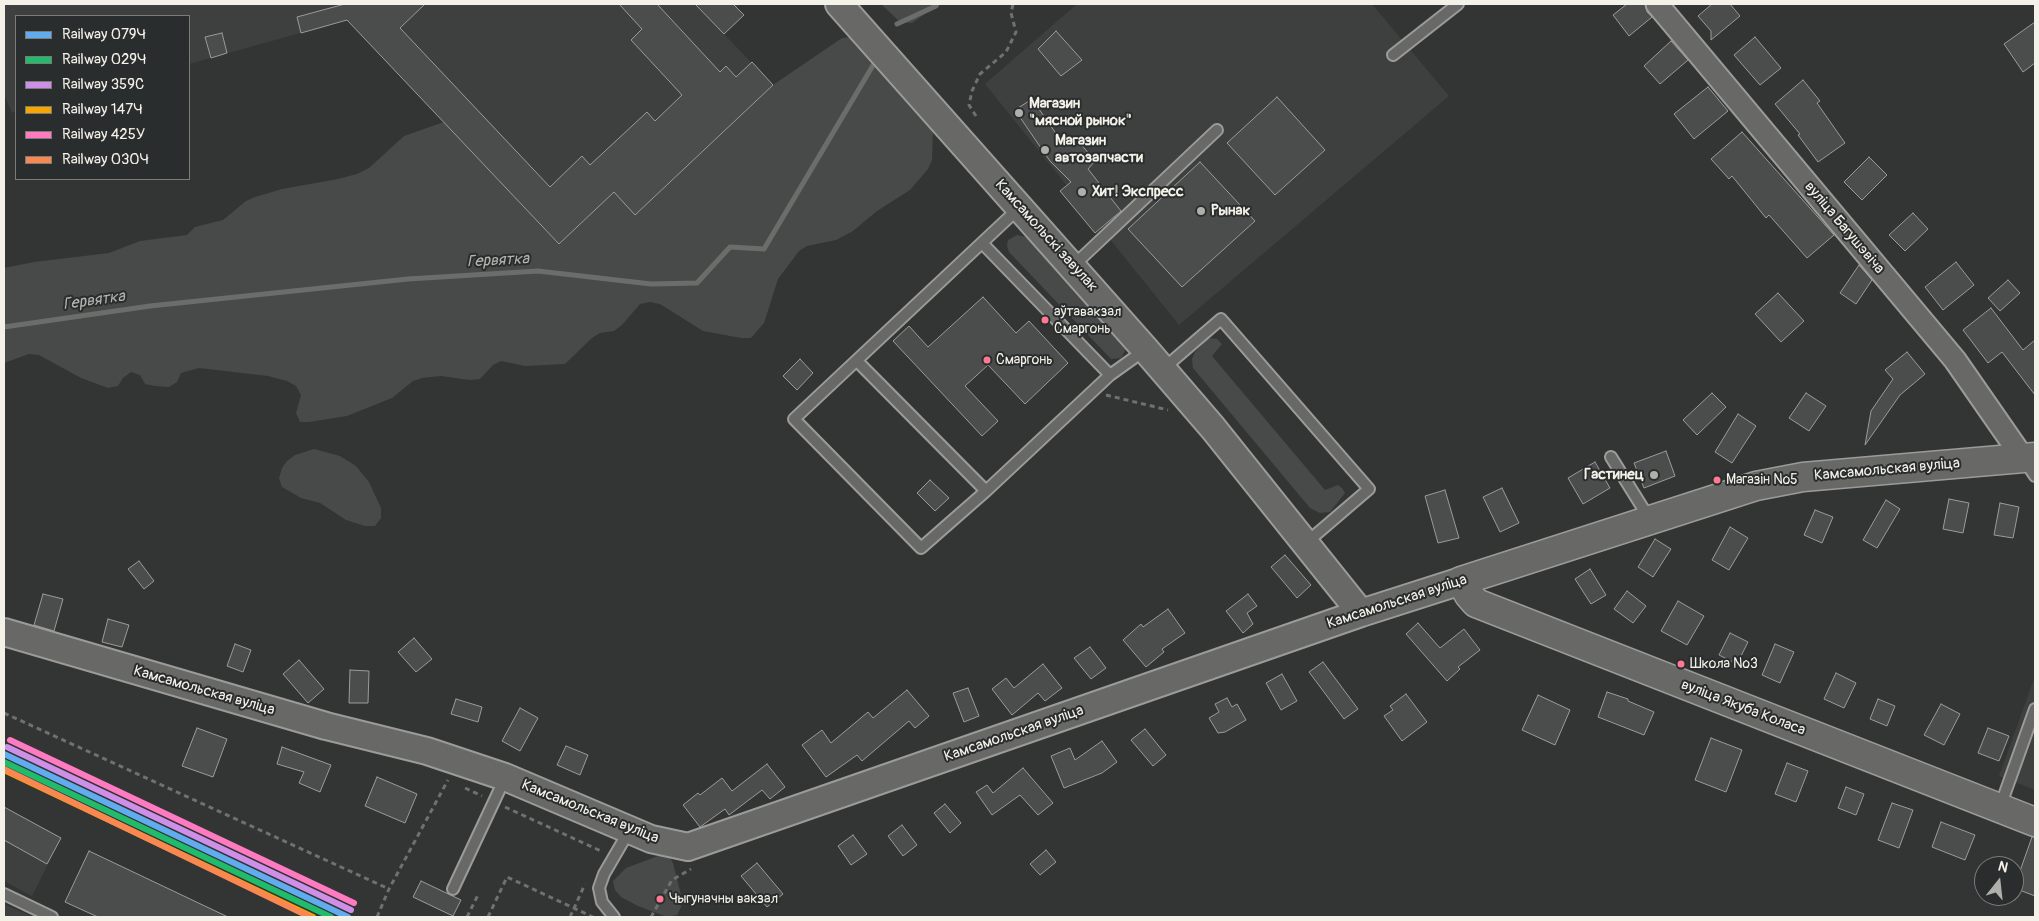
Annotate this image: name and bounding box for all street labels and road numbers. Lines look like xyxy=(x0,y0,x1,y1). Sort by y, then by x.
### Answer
street label: Камсамольскі завулак xyxy=(991,176,1101,296)
street label: вуліца Багушэвіча xyxy=(1800,178,1888,278)
street label: Камсамольская вуліца xyxy=(1813,455,1961,485)
street label: Камсамольская вуліца xyxy=(1325,571,1469,633)
street label: Камсамольская вуліца xyxy=(131,662,277,720)
street label: вуліца Якуба Коласа xyxy=(1678,676,1808,740)
street label: Камсамольская вуліца xyxy=(942,702,1086,766)
street label: Камсамольская вуліца xyxy=(519,776,661,848)

